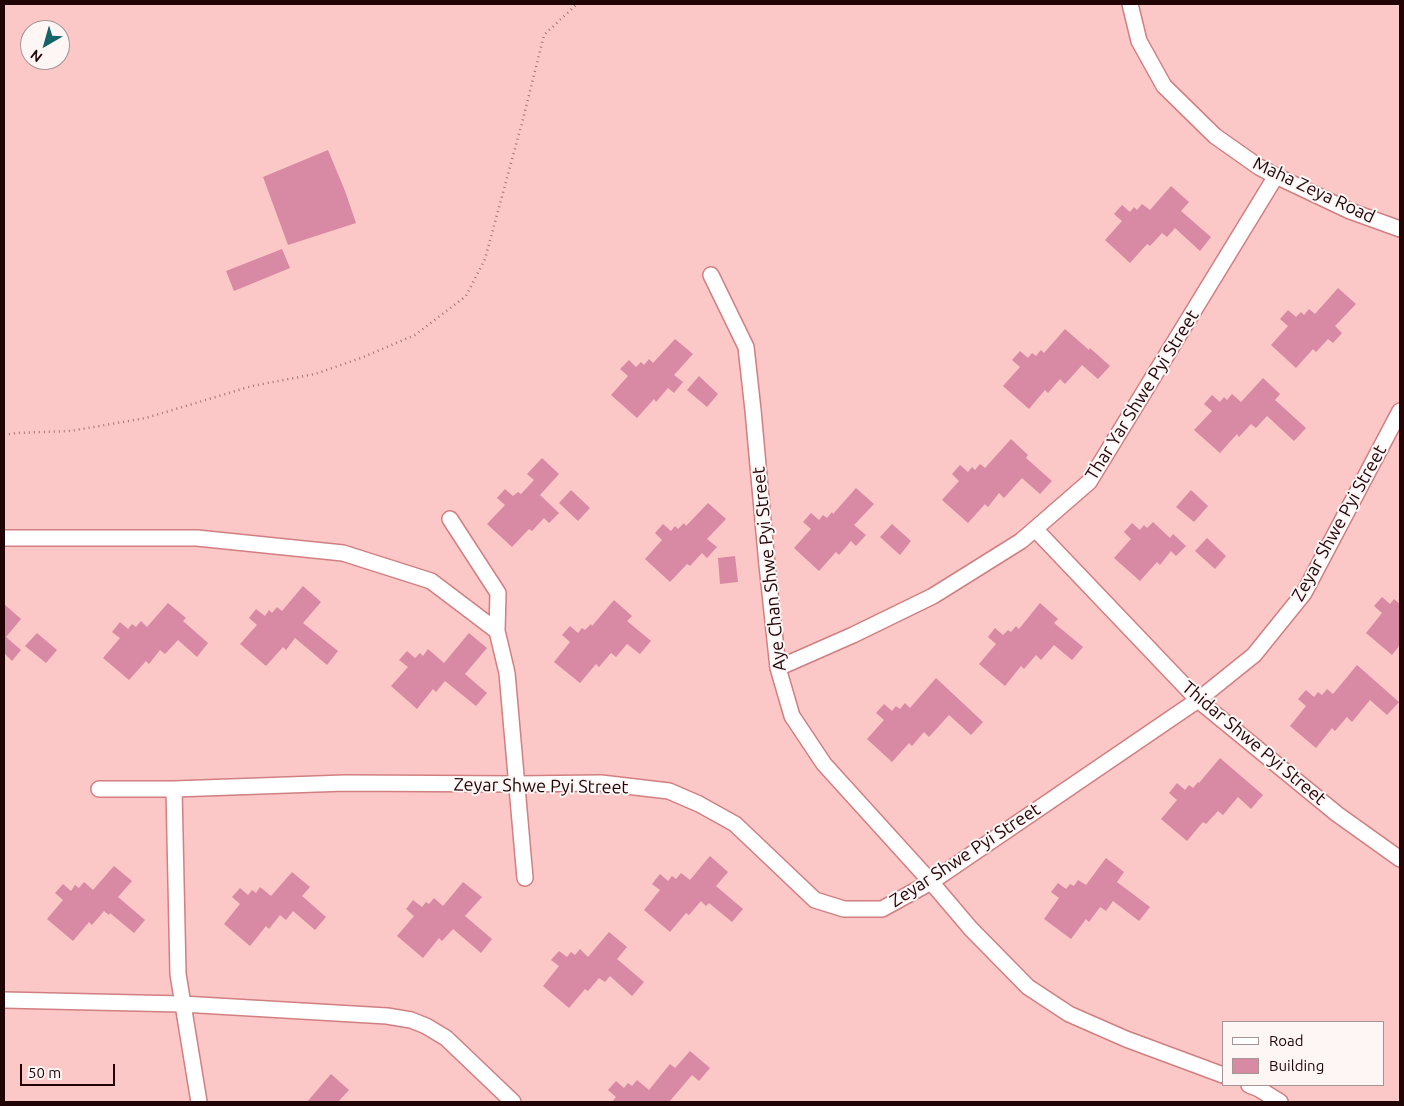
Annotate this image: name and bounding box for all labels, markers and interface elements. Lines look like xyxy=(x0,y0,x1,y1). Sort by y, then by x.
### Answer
north arrow xyxy=(20,20,70,70)
text: N xyxy=(27,47,45,66)
street label: Maha Zeya Road xyxy=(1250,152,1378,228)
street label: Thar Yar Shwe Pyi Street xyxy=(1081,306,1203,484)
street label: Zeyar Shwe Pyi Street xyxy=(1287,441,1391,605)
street label: Aye Chan Shwe Pyi Street xyxy=(748,466,790,672)
street label: Thidar Shwe Pyi Street xyxy=(1178,676,1330,810)
street label: Zeyar Shwe Pyi Street xyxy=(453,774,629,798)
street label: Zeyar Shwe Pyi Street xyxy=(886,798,1044,912)
legend xyxy=(1222,1021,1384,1086)
text: Road xyxy=(1269,1032,1304,1049)
scale bar xyxy=(22,1054,118,1086)
text: Building xyxy=(1269,1057,1324,1074)
text: 50 m xyxy=(28,1064,61,1081)

